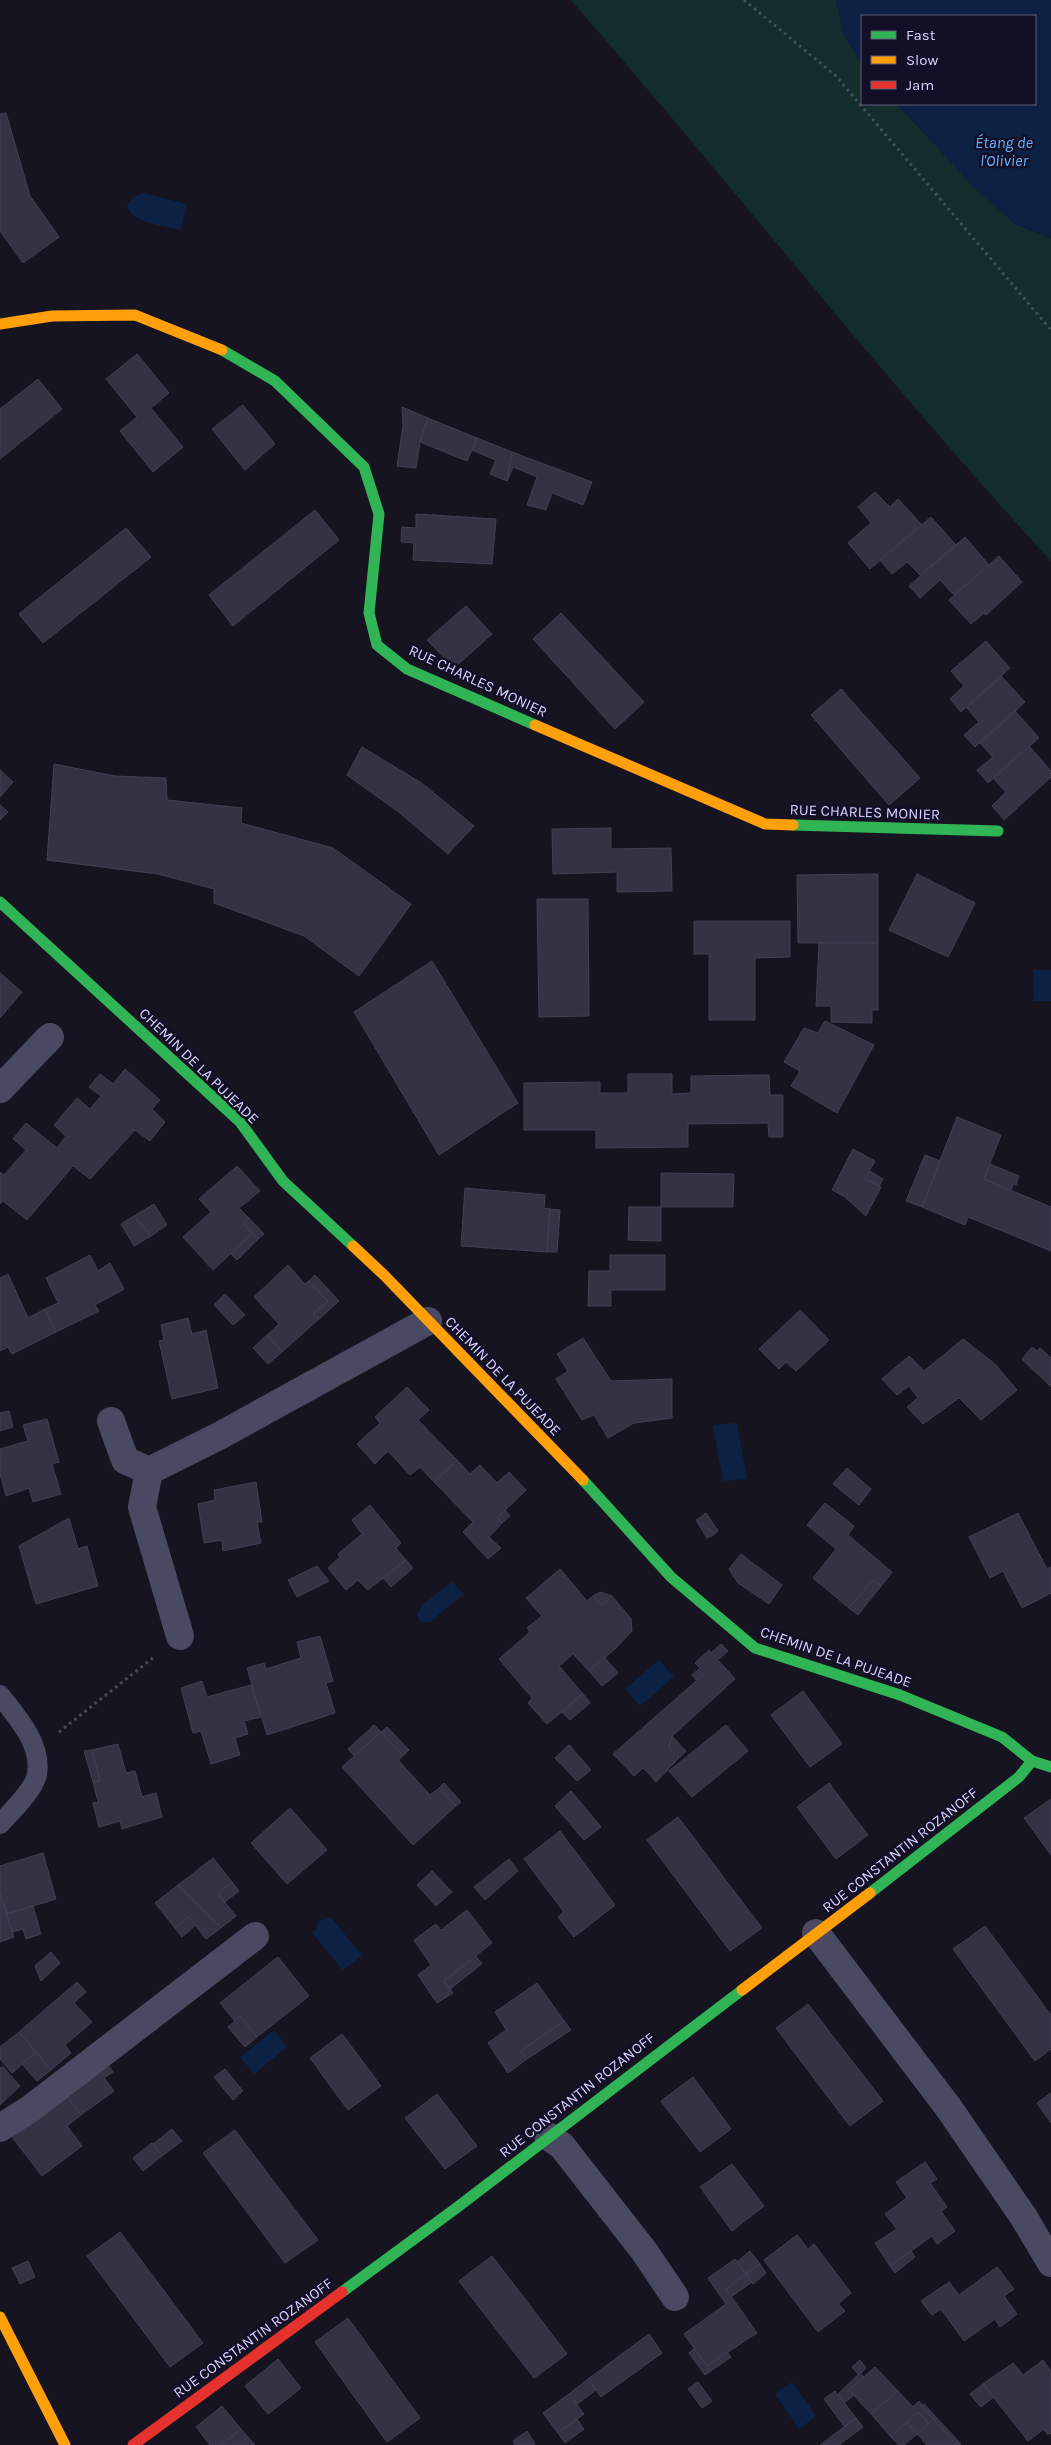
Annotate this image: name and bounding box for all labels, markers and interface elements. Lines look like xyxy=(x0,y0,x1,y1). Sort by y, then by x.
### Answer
legend xyxy=(861,15,1036,105)
text: Fast xyxy=(906,26,936,44)
text: Slow xyxy=(906,51,938,69)
text: Jam xyxy=(906,76,934,94)
water label: Étang de l'Olivier xyxy=(975,133,1033,170)
street label: RUE CHARLES MONIER xyxy=(406,641,550,721)
street label: RUE CHARLES MONIER xyxy=(789,800,941,824)
street label: CHEMIN DE LA PUJEADE xyxy=(136,1004,262,1128)
street label: CHEMIN DE LA PUJEADE xyxy=(441,1313,565,1439)
street label: CHEMIN DE LA PUJEADE xyxy=(758,1623,914,1691)
street label: RUE CONSTANTIN ROZANOFF xyxy=(819,1784,981,1916)
street label: RUE CONSTANTIN ROZANOFF xyxy=(496,2029,658,2161)
street label: RUE CONSTANTIN ROZANOFF xyxy=(170,2274,336,2402)

